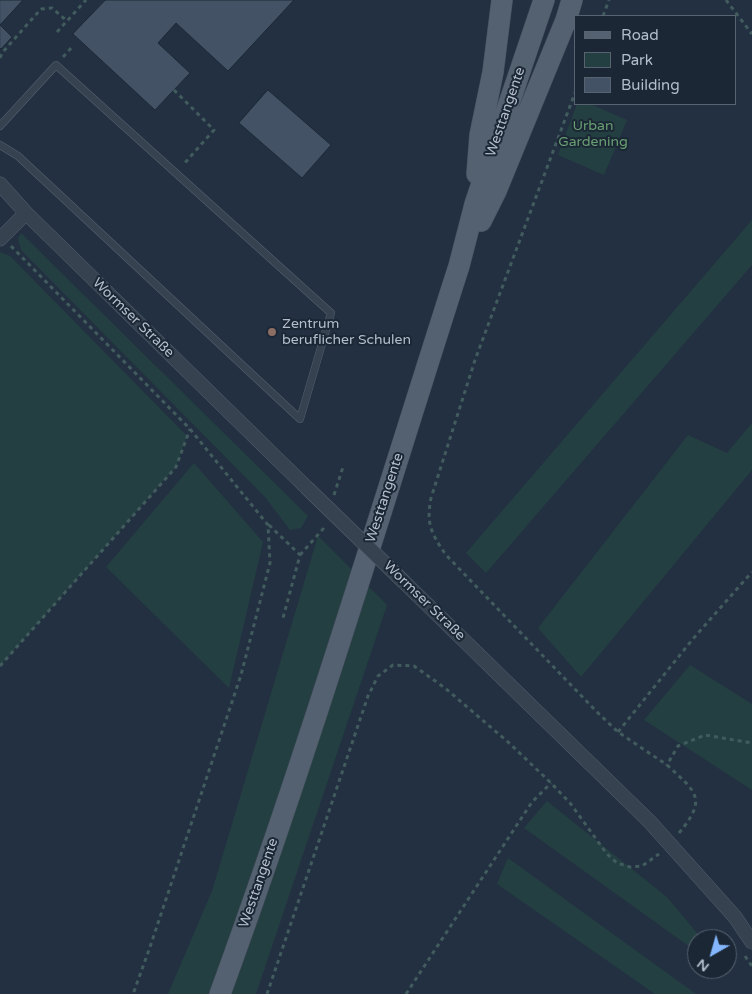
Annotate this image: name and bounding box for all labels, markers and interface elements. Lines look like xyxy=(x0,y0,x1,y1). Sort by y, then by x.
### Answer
legend xyxy=(574,15,737,105)
text: Road xyxy=(621,26,659,44)
text: Park xyxy=(621,51,653,69)
street label: Westtangente xyxy=(483,65,529,159)
text: Building xyxy=(621,76,680,94)
park label: Urban Gardening xyxy=(558,118,628,150)
street label: Wormser Straße xyxy=(89,275,177,361)
place label: Zentrum beruflicher Schulen xyxy=(282,316,411,348)
marker: Zentrum beruflicher Schulen xyxy=(266,326,278,338)
street label: Westtangente xyxy=(363,451,407,545)
street label: Wormser Straße xyxy=(380,558,468,644)
street label: Westtangente xyxy=(236,836,282,930)
north arrow xyxy=(687,929,737,979)
text: N xyxy=(693,955,713,976)

